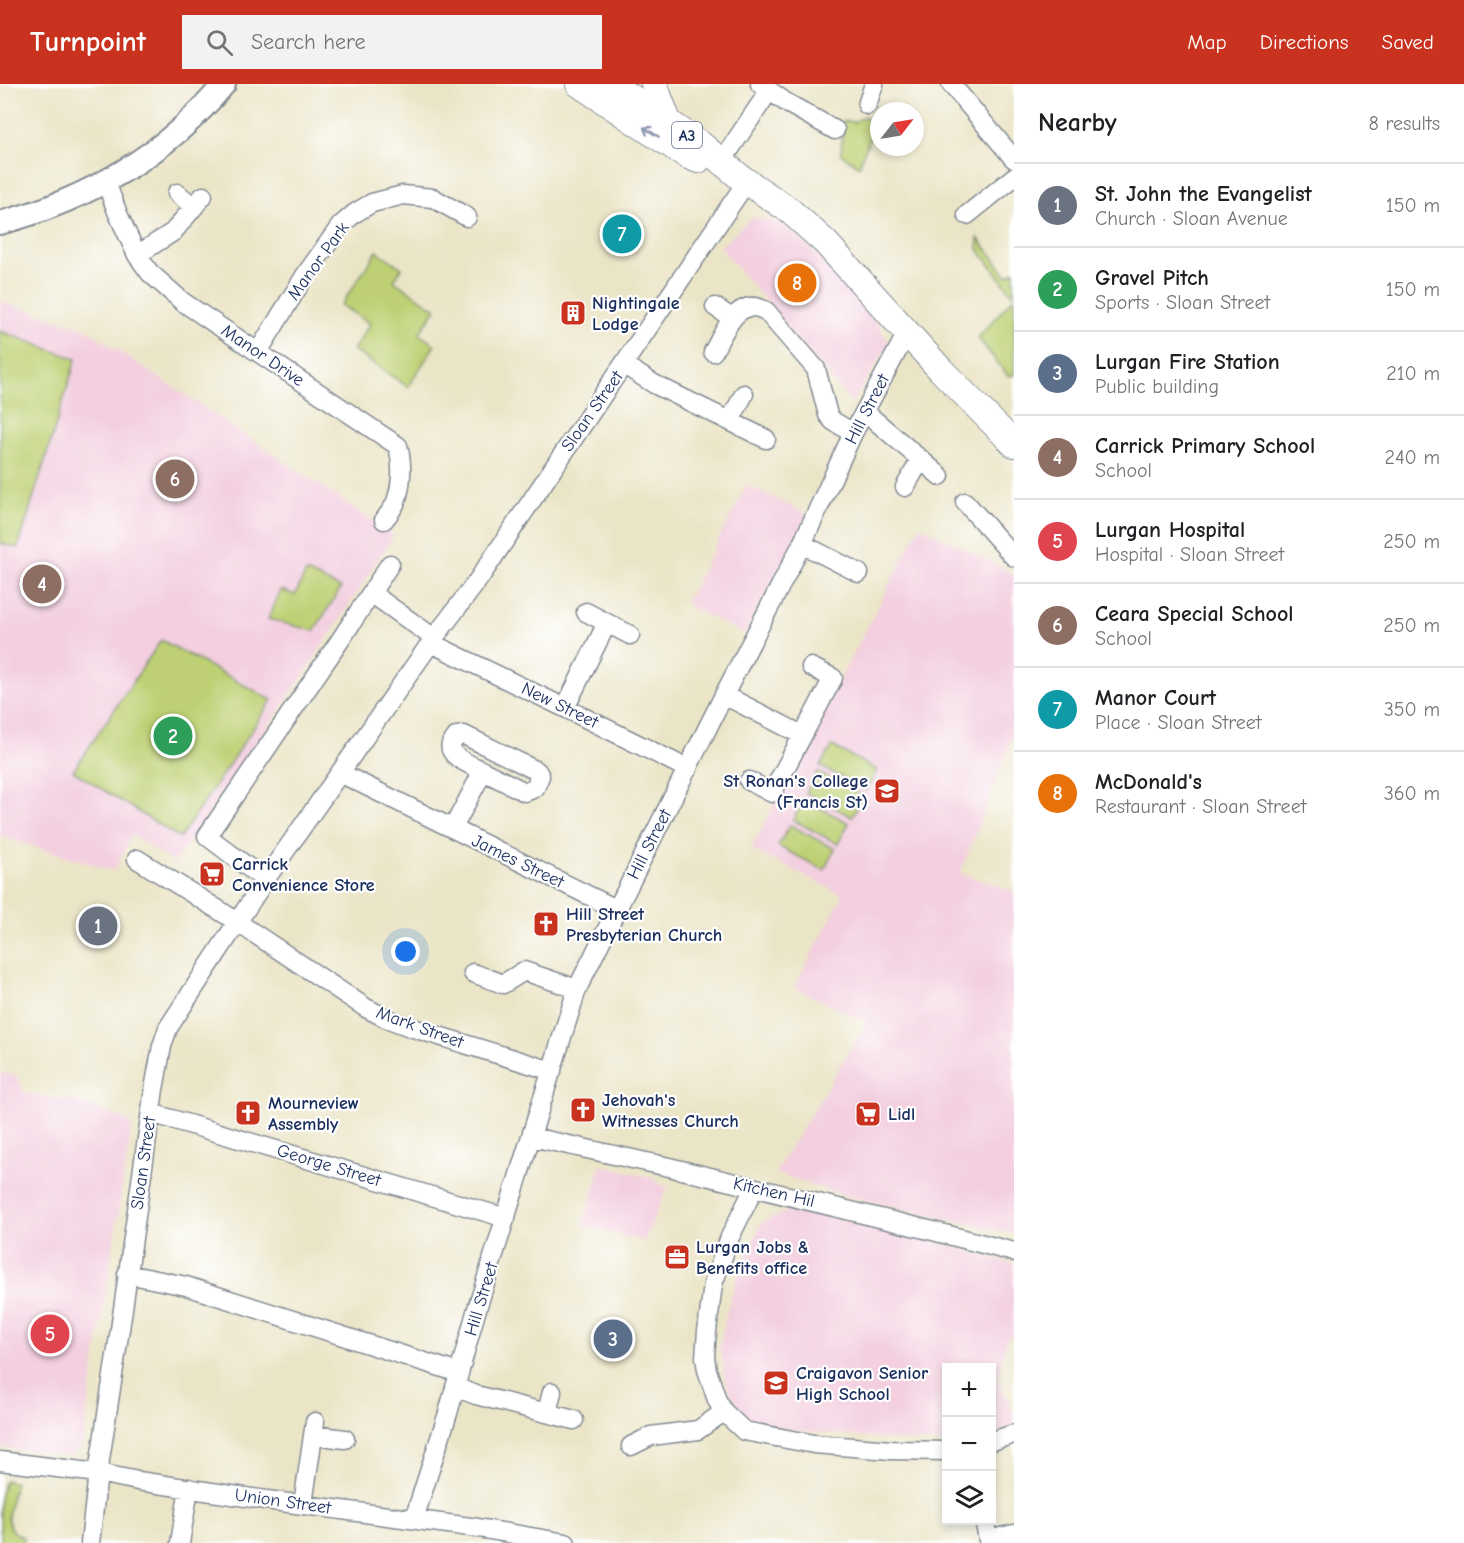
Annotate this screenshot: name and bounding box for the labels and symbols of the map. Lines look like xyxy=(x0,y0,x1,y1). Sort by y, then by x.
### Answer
north arrow xyxy=(870,102,924,156)
road number: A3 xyxy=(672,122,702,148)
one-way arrow xyxy=(643,126,660,138)
pin: 7 xyxy=(602,212,642,256)
street label: Manor Park xyxy=(283,218,354,304)
pin: 8 xyxy=(778,260,816,306)
place label: Nightingale Lodge xyxy=(592,293,680,335)
building icon: Nightingale Lodge xyxy=(558,298,588,328)
street label: Manor Drive xyxy=(217,320,308,391)
street label: Sloan Street xyxy=(557,366,628,456)
street label: Hill Street xyxy=(841,370,894,448)
pin: 6 xyxy=(156,456,195,502)
pin: 4 xyxy=(22,562,62,606)
street label: New Street xyxy=(518,678,602,733)
pin: 2 xyxy=(154,714,192,758)
place label: St Ronan's College (Francis St) xyxy=(723,771,868,813)
school or university icon: St Ronan's College (Francis St) xyxy=(872,776,902,806)
street label: Hill Street xyxy=(623,805,676,883)
street label: James Street xyxy=(468,830,568,893)
place label: Carrick Convenience Store xyxy=(232,854,375,896)
supermarket icon: Carrick Convenience Store xyxy=(197,859,227,889)
pin: 1 xyxy=(78,904,118,948)
place label: Hill Street Presbyterian Church xyxy=(566,904,722,946)
church icon: Hill Street Presbyterian Church xyxy=(531,909,561,939)
your location xyxy=(391,937,420,966)
street label: Mark Street xyxy=(373,1002,467,1053)
place label: Jehovah's Witnesses Church xyxy=(602,1090,739,1132)
place label: Mourneview Assembly xyxy=(268,1093,359,1135)
church icon: Jehovah's Witnesses Church xyxy=(568,1095,598,1125)
church icon: Mourneview Assembly xyxy=(233,1098,263,1128)
supermarket icon: Lidl xyxy=(853,1099,883,1129)
place label: Lidl xyxy=(888,1104,915,1125)
street label: Sloan Street xyxy=(127,1114,161,1211)
street label: George Street xyxy=(274,1140,384,1192)
street label: Kitchen Hil xyxy=(731,1173,817,1212)
place label: Lurgan Jobs & Benefits office xyxy=(696,1237,809,1279)
office icon: Lurgan Jobs & Benefits office xyxy=(662,1242,692,1272)
street label: Hill Street xyxy=(460,1259,503,1339)
pin: 5 xyxy=(31,1312,70,1356)
pin: 3 xyxy=(594,1316,632,1362)
place label: Craigavon Senior High School xyxy=(796,1363,929,1405)
school or university icon: Craigavon Senior High School xyxy=(761,1368,791,1398)
street label: Union Street xyxy=(233,1484,333,1519)

